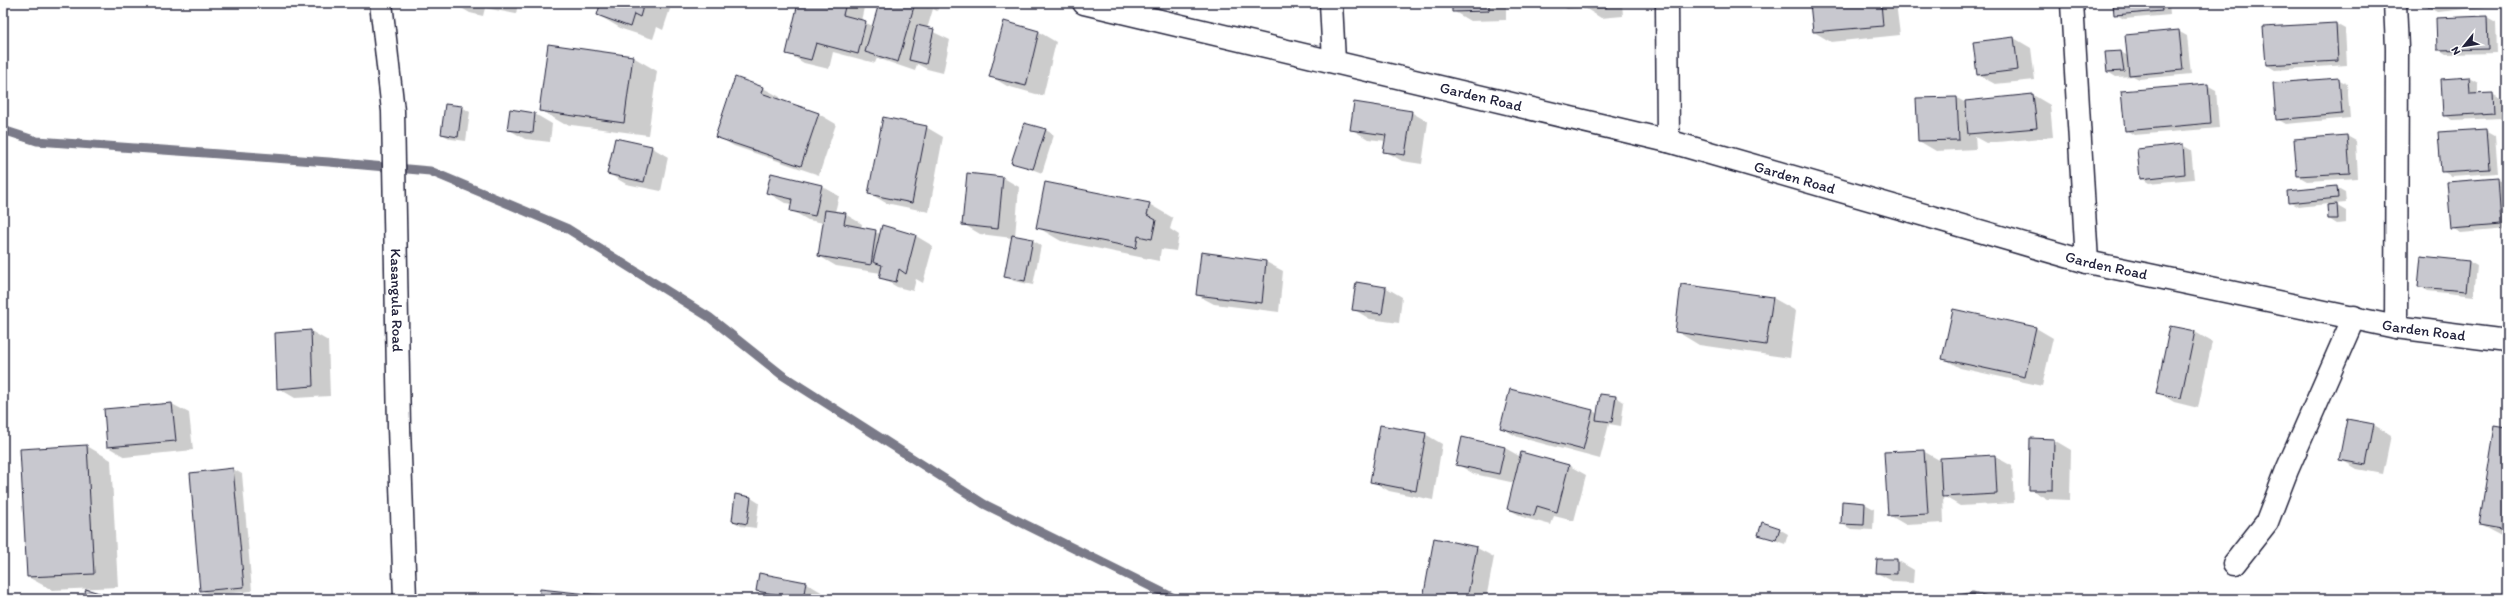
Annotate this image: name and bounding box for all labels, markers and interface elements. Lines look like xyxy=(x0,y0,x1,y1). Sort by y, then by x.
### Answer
north arrow xyxy=(2444,26,2484,66)
text: N xyxy=(2448,44,2463,57)
street label: Garden Road xyxy=(1438,78,1525,115)
street label: Garden Road xyxy=(1752,157,1838,198)
street label: Garden Road xyxy=(2063,247,2150,284)
street label: Kasangula Road xyxy=(387,248,407,352)
street label: Garden Road xyxy=(2380,315,2467,345)

